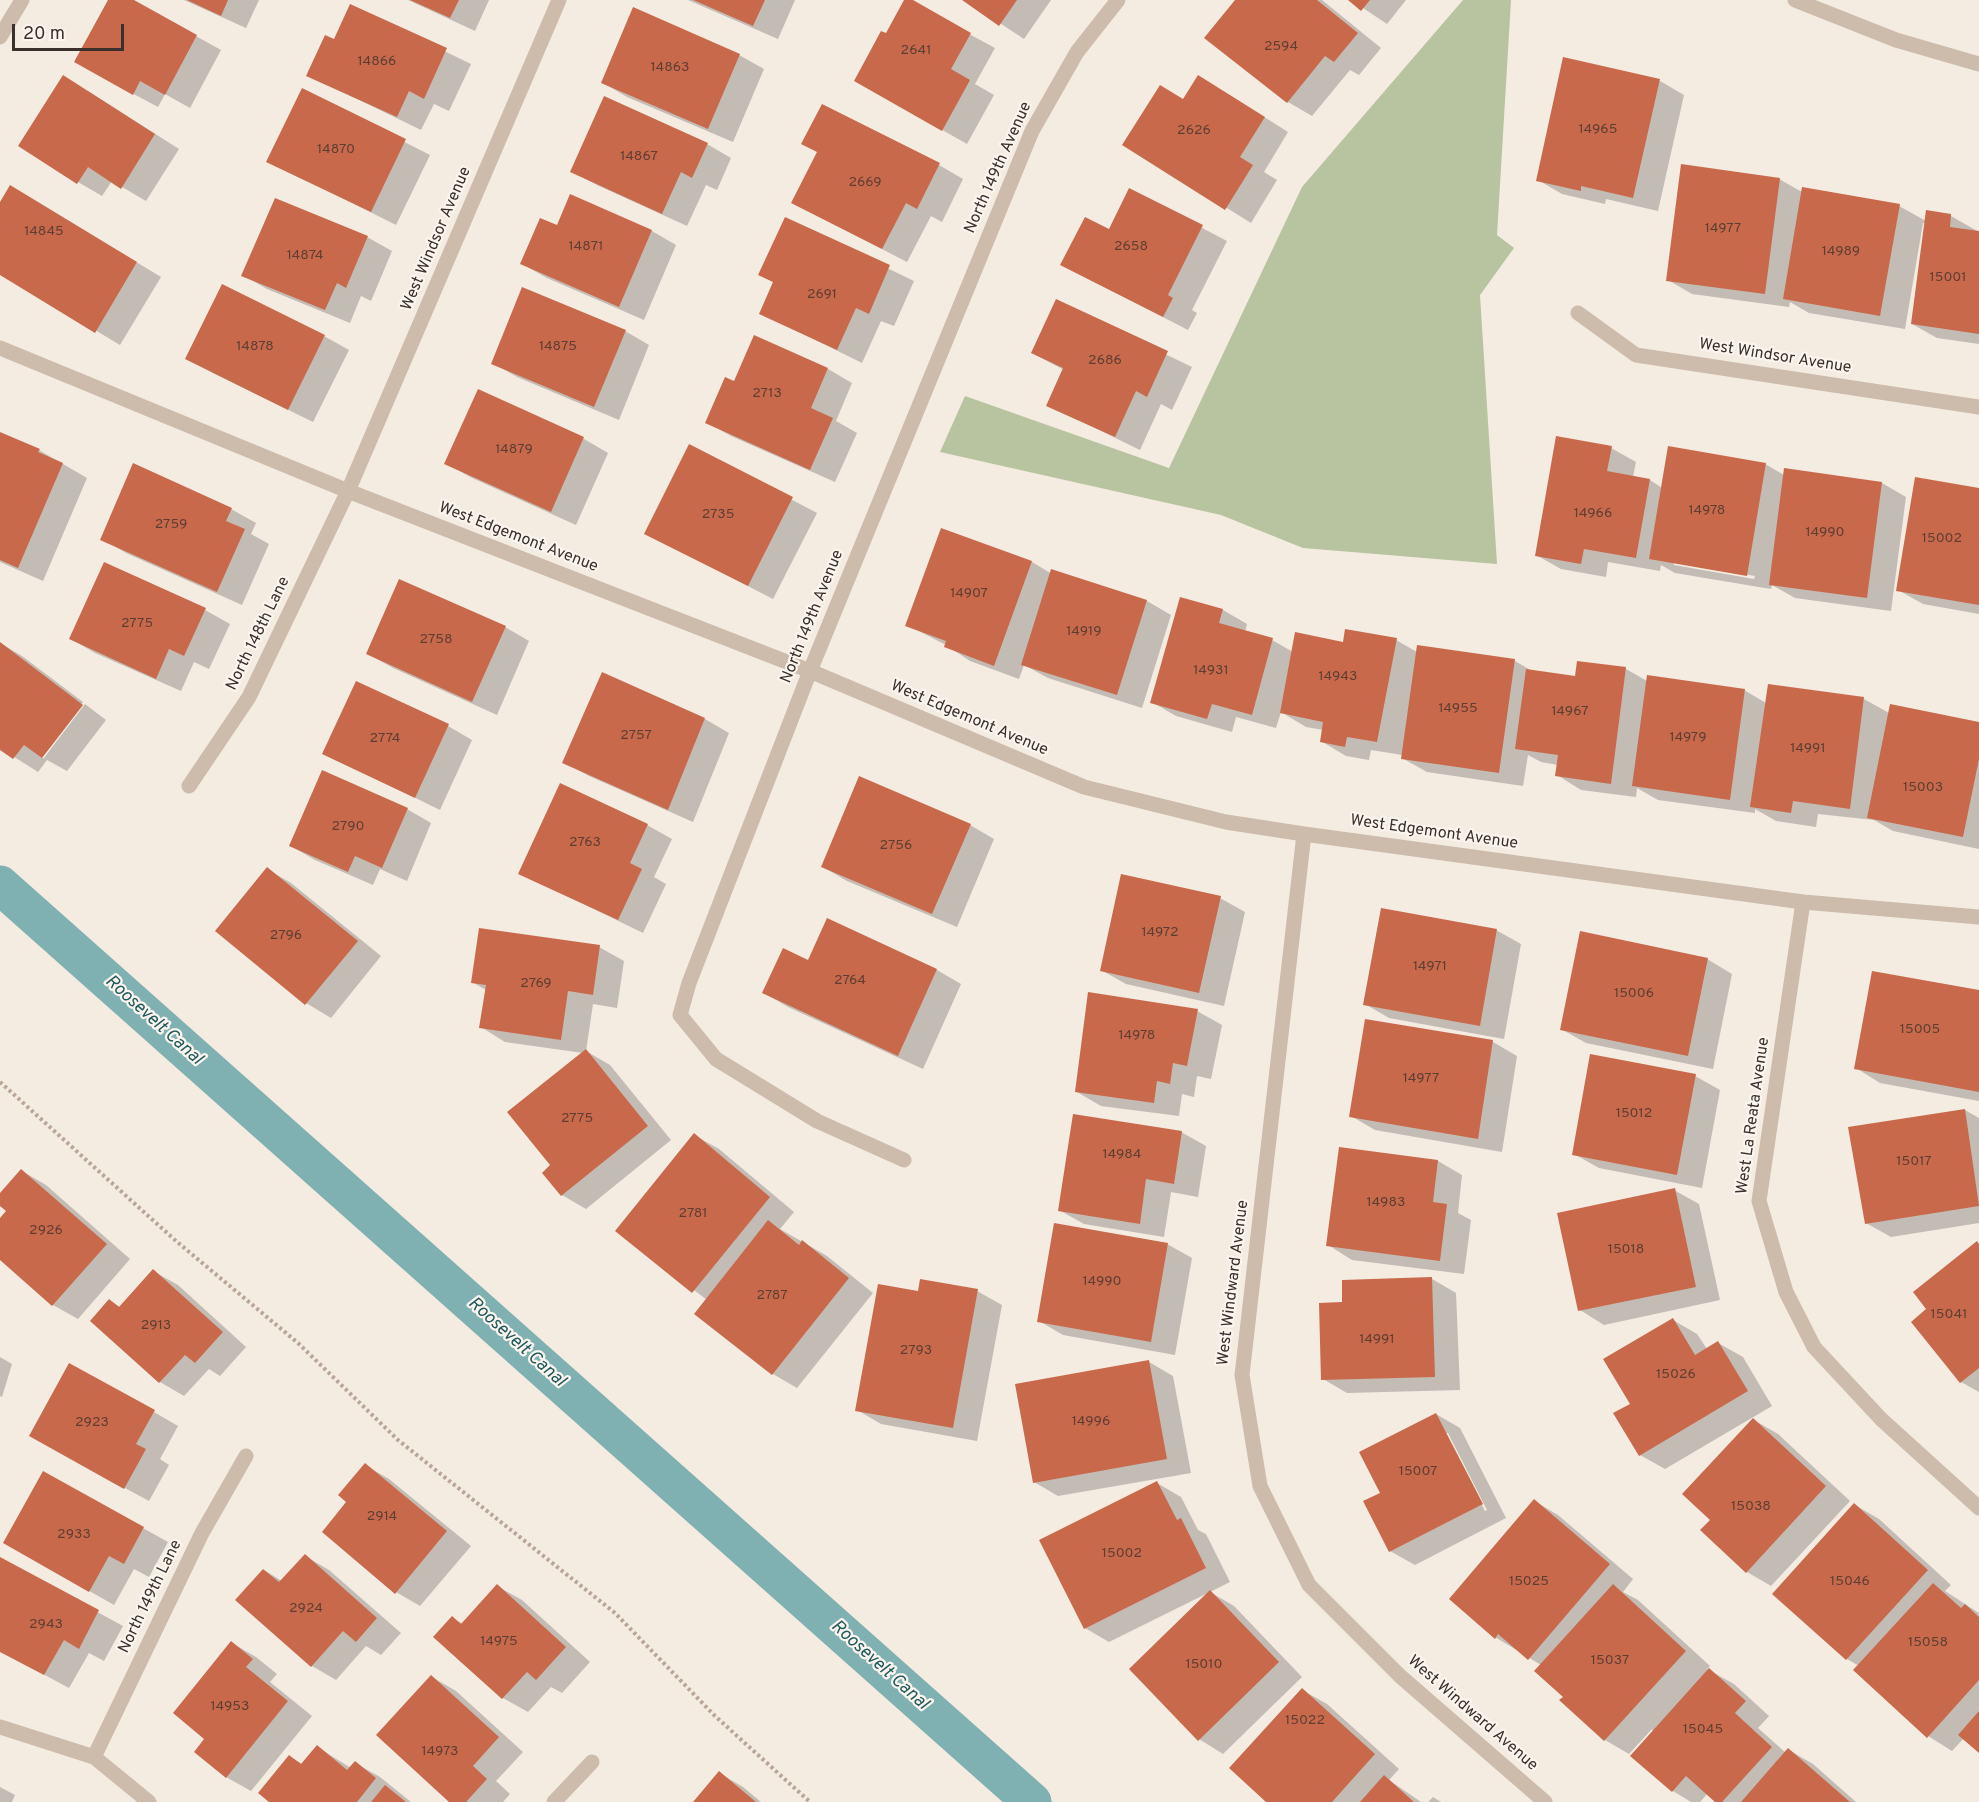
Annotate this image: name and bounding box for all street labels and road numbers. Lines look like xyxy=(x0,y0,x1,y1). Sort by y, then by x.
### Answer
street label: North 149th Avenue xyxy=(961,99,1037,237)
street label: West Windsor Avenue xyxy=(398,164,476,314)
street label: West Windsor Avenue xyxy=(1697,335,1853,379)
street label: West Edgemont Avenue xyxy=(436,499,600,577)
street label: North 149th Avenue xyxy=(777,548,849,686)
street label: North 148th Lane xyxy=(223,574,295,694)
street label: West Edgemont Avenue xyxy=(887,677,1051,761)
street label: West Edgemont Avenue xyxy=(1349,812,1519,854)
street label: West La Reata Avenue xyxy=(1733,1036,1775,1196)
street label: West Windward Avenue xyxy=(1214,1199,1254,1367)
street label: North 149th Lane xyxy=(115,1537,187,1657)
street label: West Windward Avenue xyxy=(1403,1652,1541,1776)

